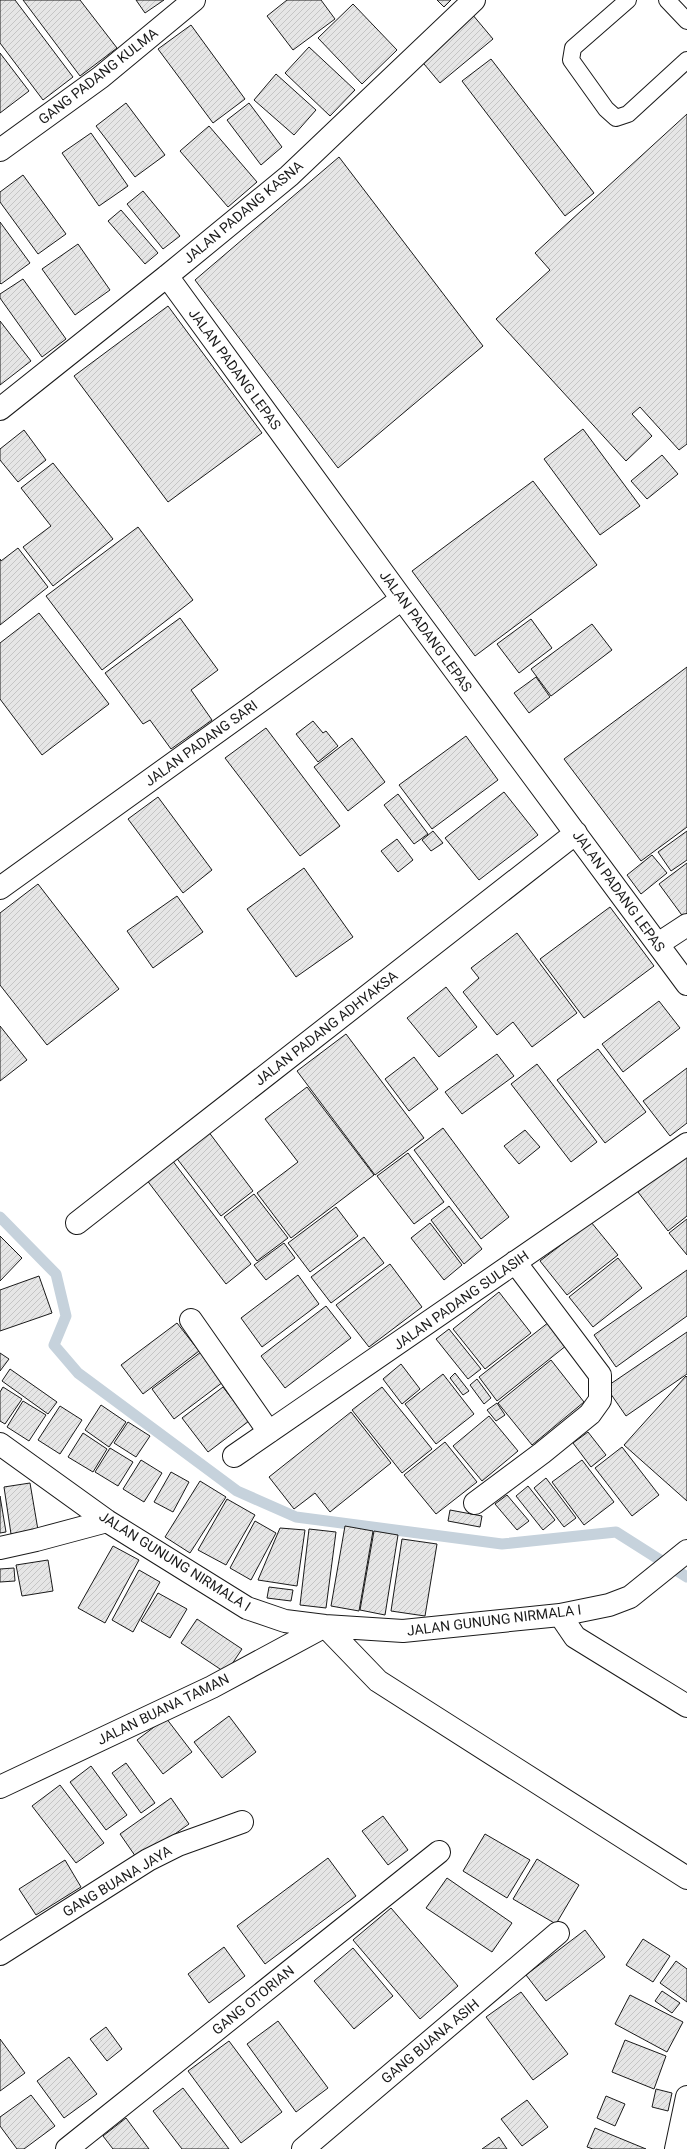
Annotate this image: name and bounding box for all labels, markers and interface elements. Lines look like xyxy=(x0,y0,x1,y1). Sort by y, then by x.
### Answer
street label: GANG PADANG KULMA xyxy=(35,25,161,127)
street label: JALAN PADANG KASNA xyxy=(180,157,306,267)
street label: JALAN PADANG LEPAS xyxy=(186,305,284,433)
street label: JALAN PADANG LEPAS xyxy=(377,567,475,695)
street label: JALAN PADANG SARI xyxy=(142,697,260,789)
street label: JALAN PADANG LEPAS xyxy=(570,827,668,955)
street label: JALAN PADANG ADHYAKSA xyxy=(252,967,400,1089)
street label: JALAN PADANG SULASIH xyxy=(390,1247,532,1353)
street label: JALAN GUNUNG NIRMALA I xyxy=(96,1508,254,1614)
street label: JALAN GUNUNG NIRMALA I xyxy=(406,1601,582,1639)
street label: JALAN BUANA TAMAN xyxy=(95,1670,231,1748)
street label: GANG BUANA JAYA xyxy=(60,1842,174,1920)
street label: GANG OTORIAN xyxy=(209,1962,297,2038)
street label: GANG BUANA ASIH xyxy=(378,1996,482,2086)

